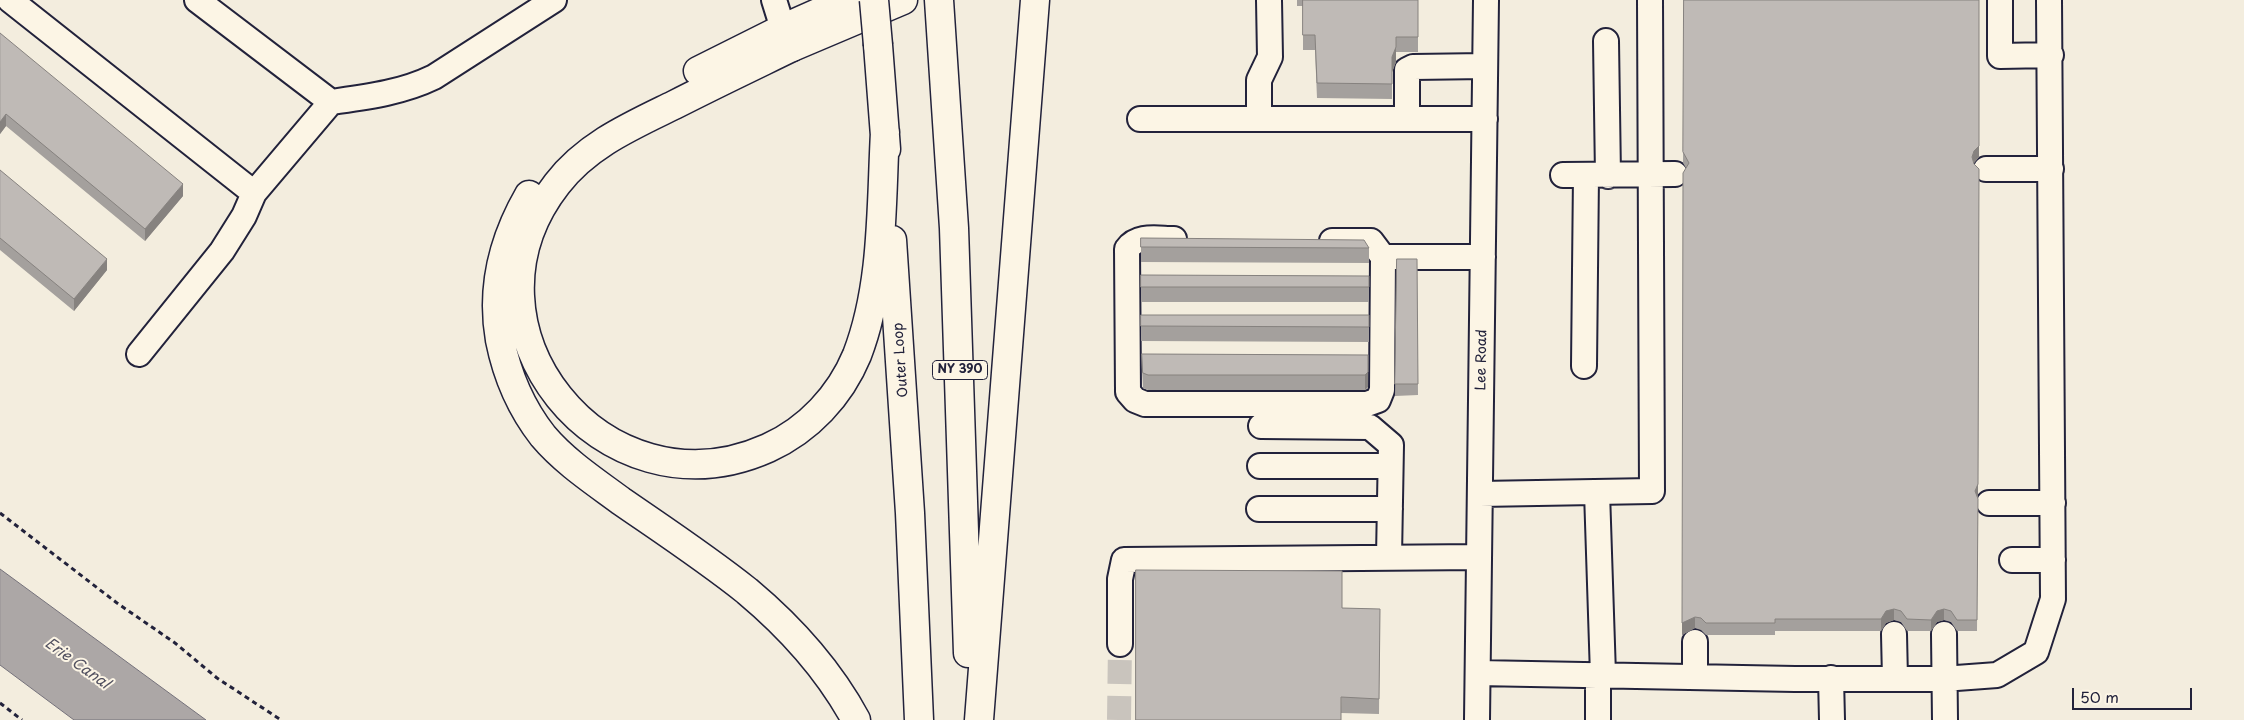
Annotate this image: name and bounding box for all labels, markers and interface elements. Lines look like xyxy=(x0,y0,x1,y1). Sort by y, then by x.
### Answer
street label: Outer Loop xyxy=(890,322,912,398)
street label: Lee Road xyxy=(1473,329,1491,391)
road number: NY 390 xyxy=(932,360,988,380)
water label: Erie Canal xyxy=(41,635,113,693)
scale bar xyxy=(2074,678,2194,710)
text: 50 m xyxy=(2080,685,2119,708)

